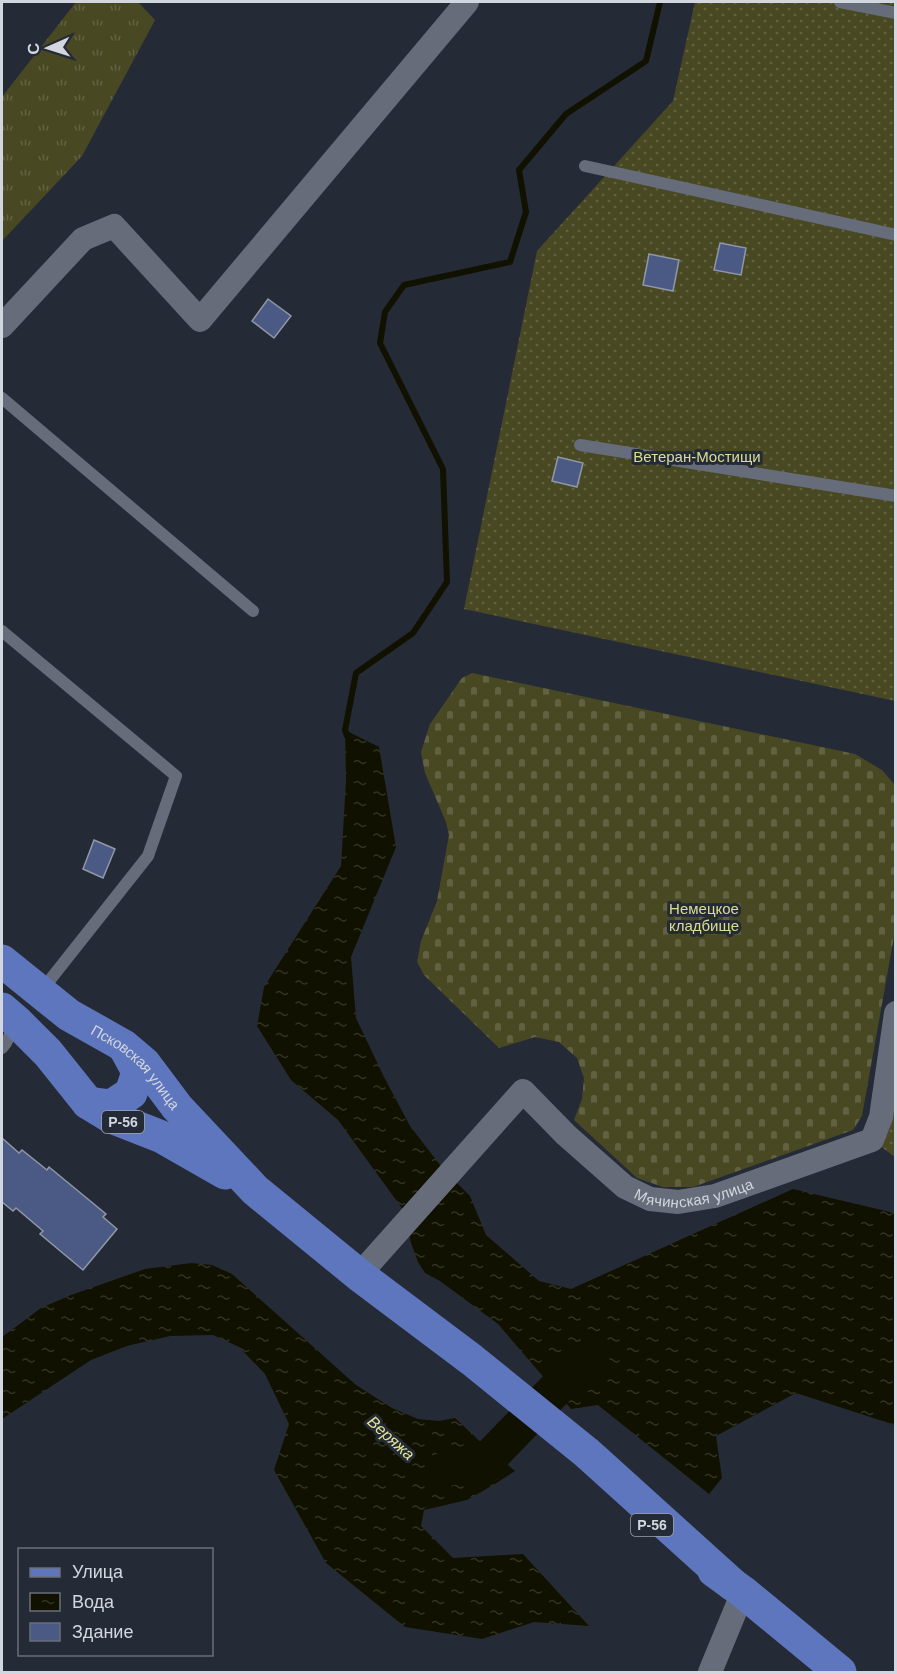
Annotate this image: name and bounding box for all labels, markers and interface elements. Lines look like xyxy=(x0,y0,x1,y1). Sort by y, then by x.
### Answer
north arrow xyxy=(18,18,78,78)
text: С xyxy=(25,42,42,55)
park label: Ветеран-Мостищи xyxy=(633,448,761,465)
park label: Немецкое кладбище xyxy=(669,900,739,934)
street label: Псковская улица xyxy=(89,1021,184,1113)
road number: Р-56 xyxy=(102,1111,144,1133)
street label: Мячинская улица xyxy=(632,1174,756,1211)
water label: Веряжа xyxy=(364,1413,418,1463)
road number: Р-56 xyxy=(631,1514,673,1536)
legend xyxy=(18,1548,213,1656)
text: Улица xyxy=(72,1562,124,1582)
text: Вода xyxy=(72,1592,115,1612)
text: Здание xyxy=(72,1622,133,1642)

